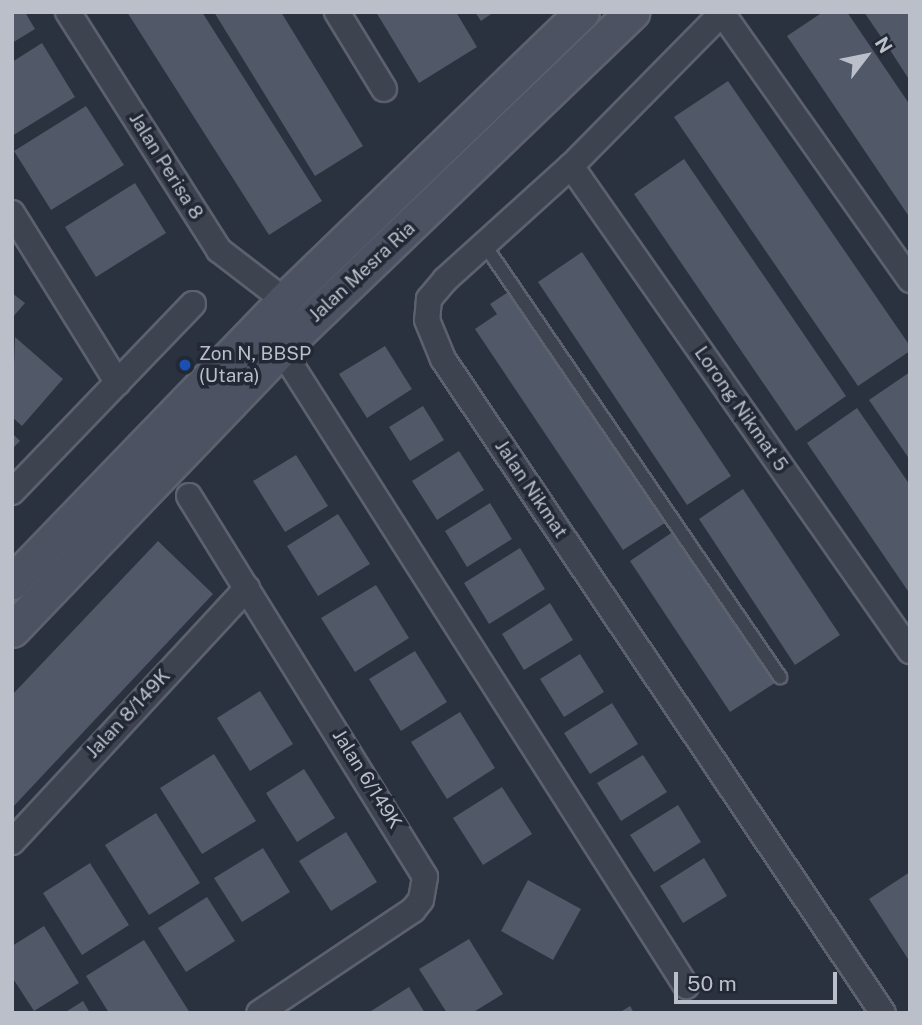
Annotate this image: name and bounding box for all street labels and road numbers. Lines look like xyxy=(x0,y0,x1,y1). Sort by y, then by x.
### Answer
street label: Jalan Perisa 8 xyxy=(124,108,208,224)
street label: Jalan Mesra Ria xyxy=(304,217,420,327)
street label: Lorong Nikmat 5 xyxy=(689,342,793,476)
street label: Jalan Nikmat xyxy=(490,436,572,542)
street label: Jalan 8/149K xyxy=(81,665,175,763)
street label: Jalan 6/149K xyxy=(327,725,407,833)

